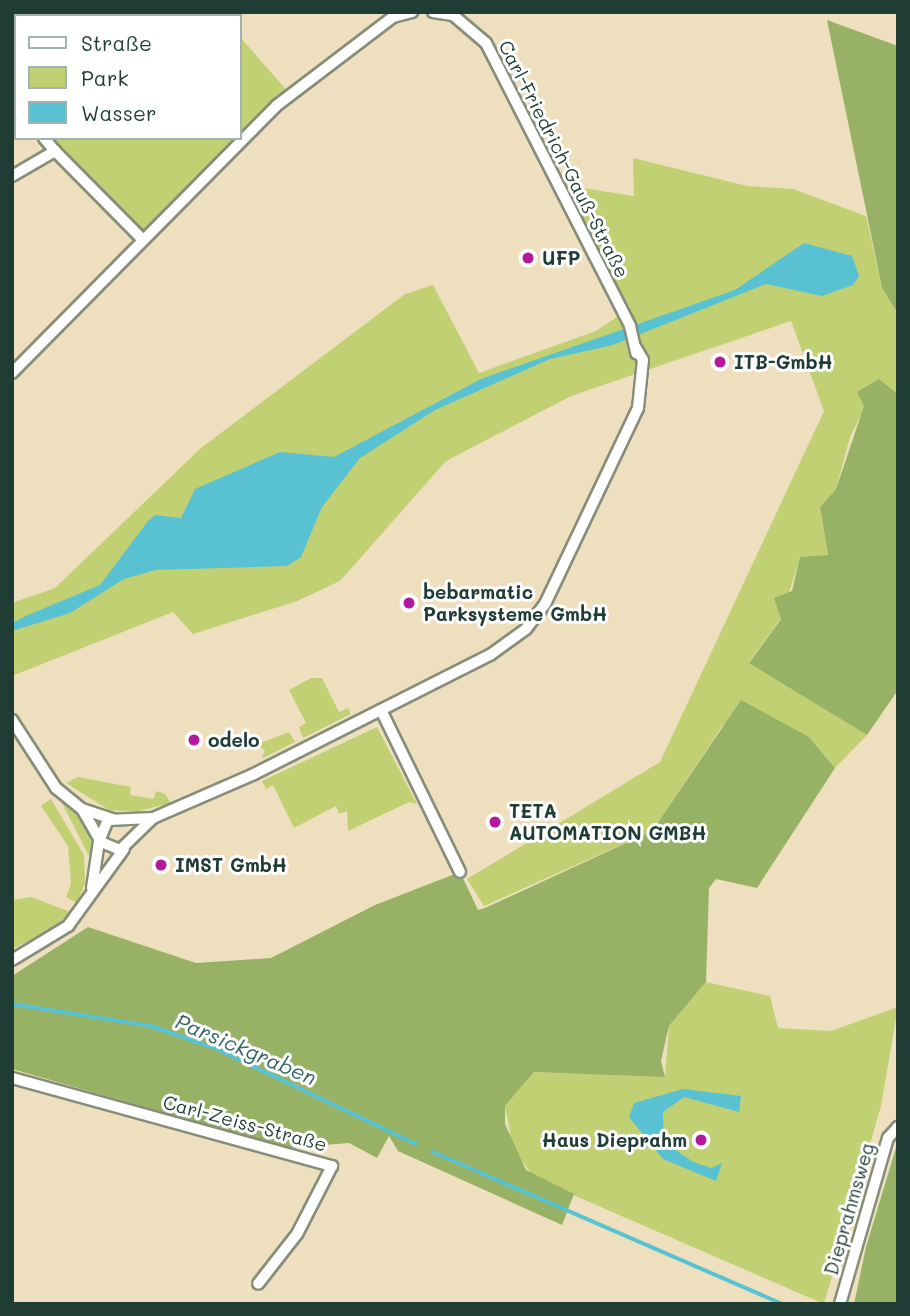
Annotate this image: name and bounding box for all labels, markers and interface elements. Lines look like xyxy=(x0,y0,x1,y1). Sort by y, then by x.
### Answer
legend xyxy=(14,14,242,140)
text: Straße xyxy=(81,29,152,56)
street label: Carl-Friedrich-Gauß-Straße xyxy=(494,36,634,282)
text: Park xyxy=(81,64,129,91)
text: Wasser xyxy=(81,99,156,126)
place label: UFP xyxy=(542,247,581,269)
marker: UFP xyxy=(520,250,536,266)
place label: ITB-GmbH xyxy=(734,351,833,373)
marker: ITB-GmbH xyxy=(712,354,728,370)
place label: bebarmatic Parksysteme GmbH xyxy=(423,581,607,625)
marker: bebarmatic Parksysteme GmbH xyxy=(401,595,417,611)
place label: odelo xyxy=(208,729,260,751)
marker: odelo xyxy=(186,732,202,748)
place label: TETA AUTOMATION GMBH xyxy=(509,800,707,844)
marker: TETA AUTOMATION GMBH xyxy=(487,814,503,830)
place label: IMST GmbH xyxy=(175,854,287,876)
marker: IMST GmbH xyxy=(153,857,169,873)
water label: Parsickgraben xyxy=(172,1008,320,1090)
street label: Carl-Zeiss-Straße xyxy=(161,1090,329,1156)
place label: Haus Dieprahm xyxy=(542,1129,687,1151)
marker: Haus Dieprahm xyxy=(693,1132,709,1148)
street label: Dieprahmsweg xyxy=(819,1140,879,1278)

